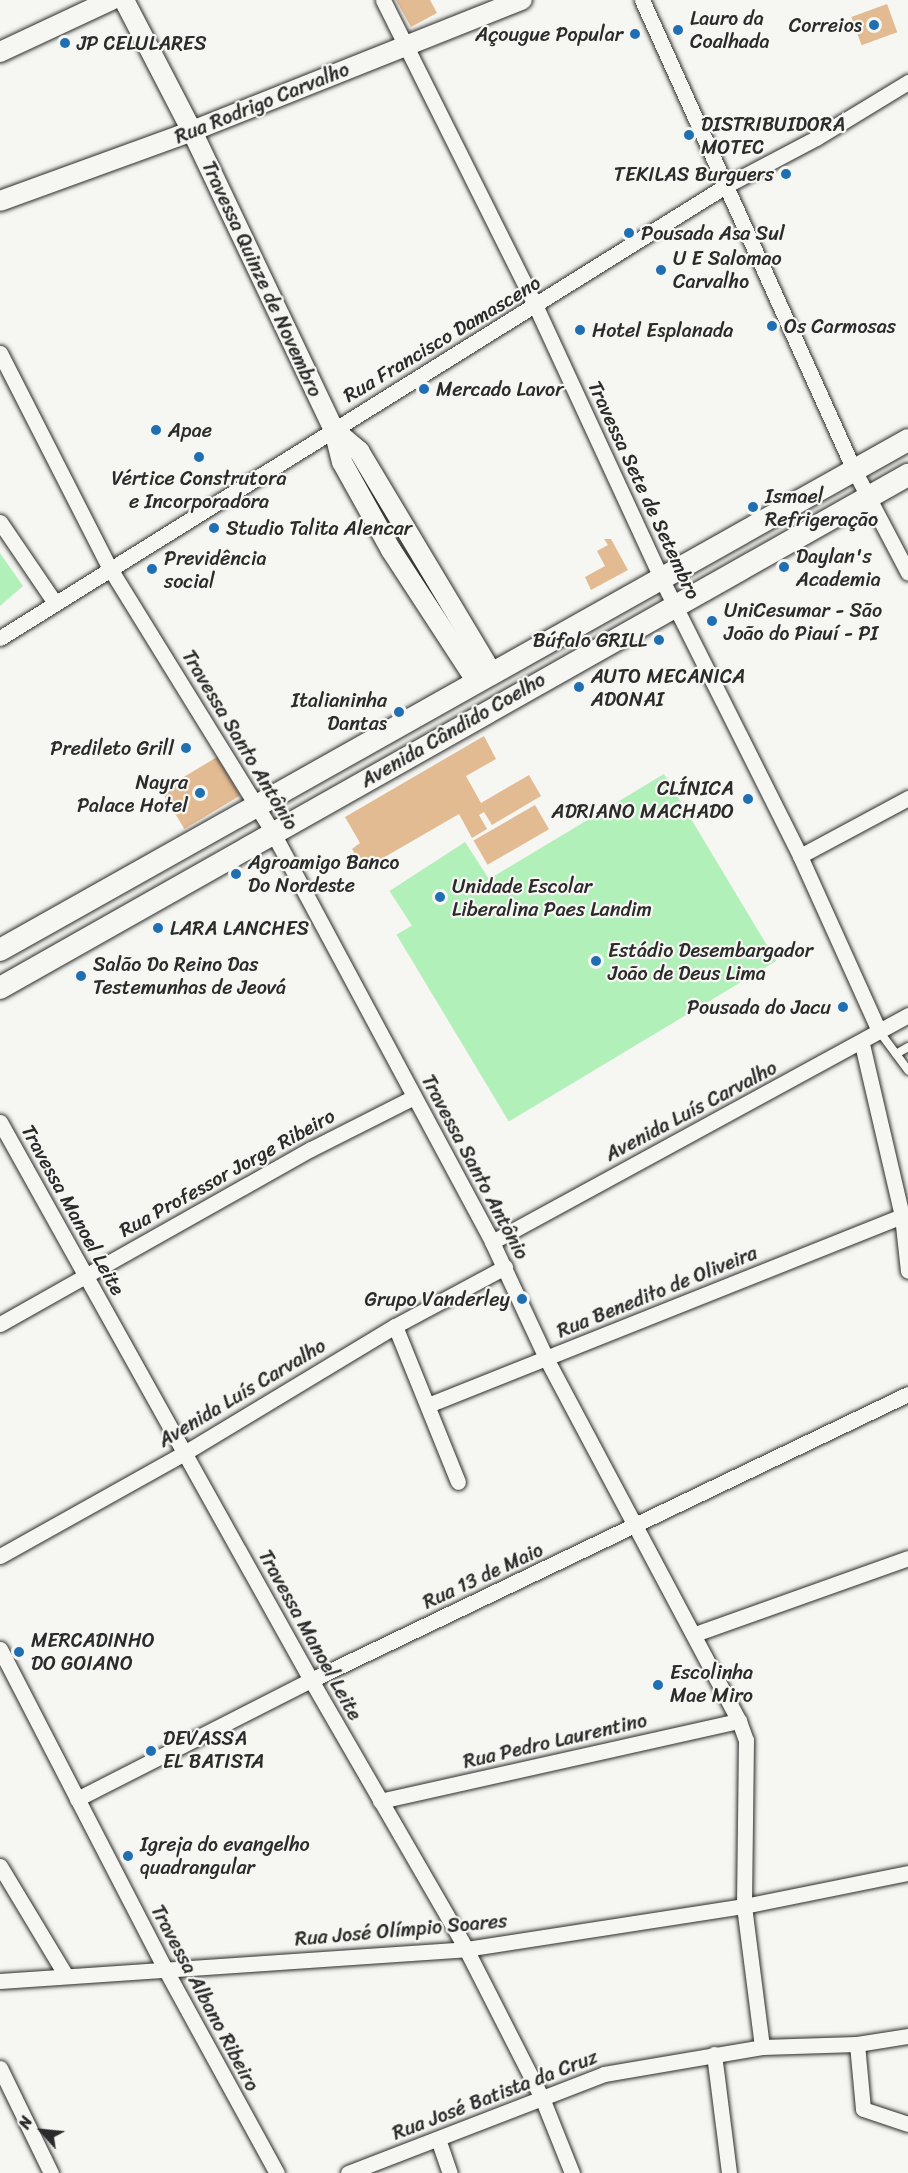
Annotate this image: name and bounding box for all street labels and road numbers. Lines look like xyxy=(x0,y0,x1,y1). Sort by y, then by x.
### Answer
street label: Rua Rodrigo Carvalho xyxy=(171,57,353,149)
street label: Travessa Quinze de Novembro xyxy=(197,157,327,401)
street label: Rua Francisco Damasceno xyxy=(339,271,545,407)
street label: Travessa Sete de Setembro xyxy=(583,377,705,603)
street label: Travessa Santo Antônio xyxy=(177,645,303,835)
street label: Avenida Cândido Coelho xyxy=(356,667,550,793)
street label: Avenida Luís Carvalho xyxy=(601,1056,781,1166)
street label: Travessa Santo Antônio xyxy=(416,1070,534,1264)
street label: Rua Professor Jorge Ribeiro xyxy=(114,1103,340,1243)
street label: Travessa Manoel Leite xyxy=(16,1121,130,1299)
street label: Rua Benedito de Oliveira xyxy=(553,1241,761,1343)
street label: Avenida Luís Carvalho xyxy=(154,1334,330,1452)
street label: Rua 13 de Maio xyxy=(419,1538,547,1614)
street label: Travessa Manoel Leite xyxy=(253,1546,367,1724)
street label: Rua Pedro Laurentino xyxy=(461,1708,649,1774)
street label: Travessa Albano Ribeiro xyxy=(145,1900,265,2096)
street label: Rua José Olímpio Soares xyxy=(294,1909,508,1951)
street label: Rua José Batista da Cruz xyxy=(389,2045,601,2145)

